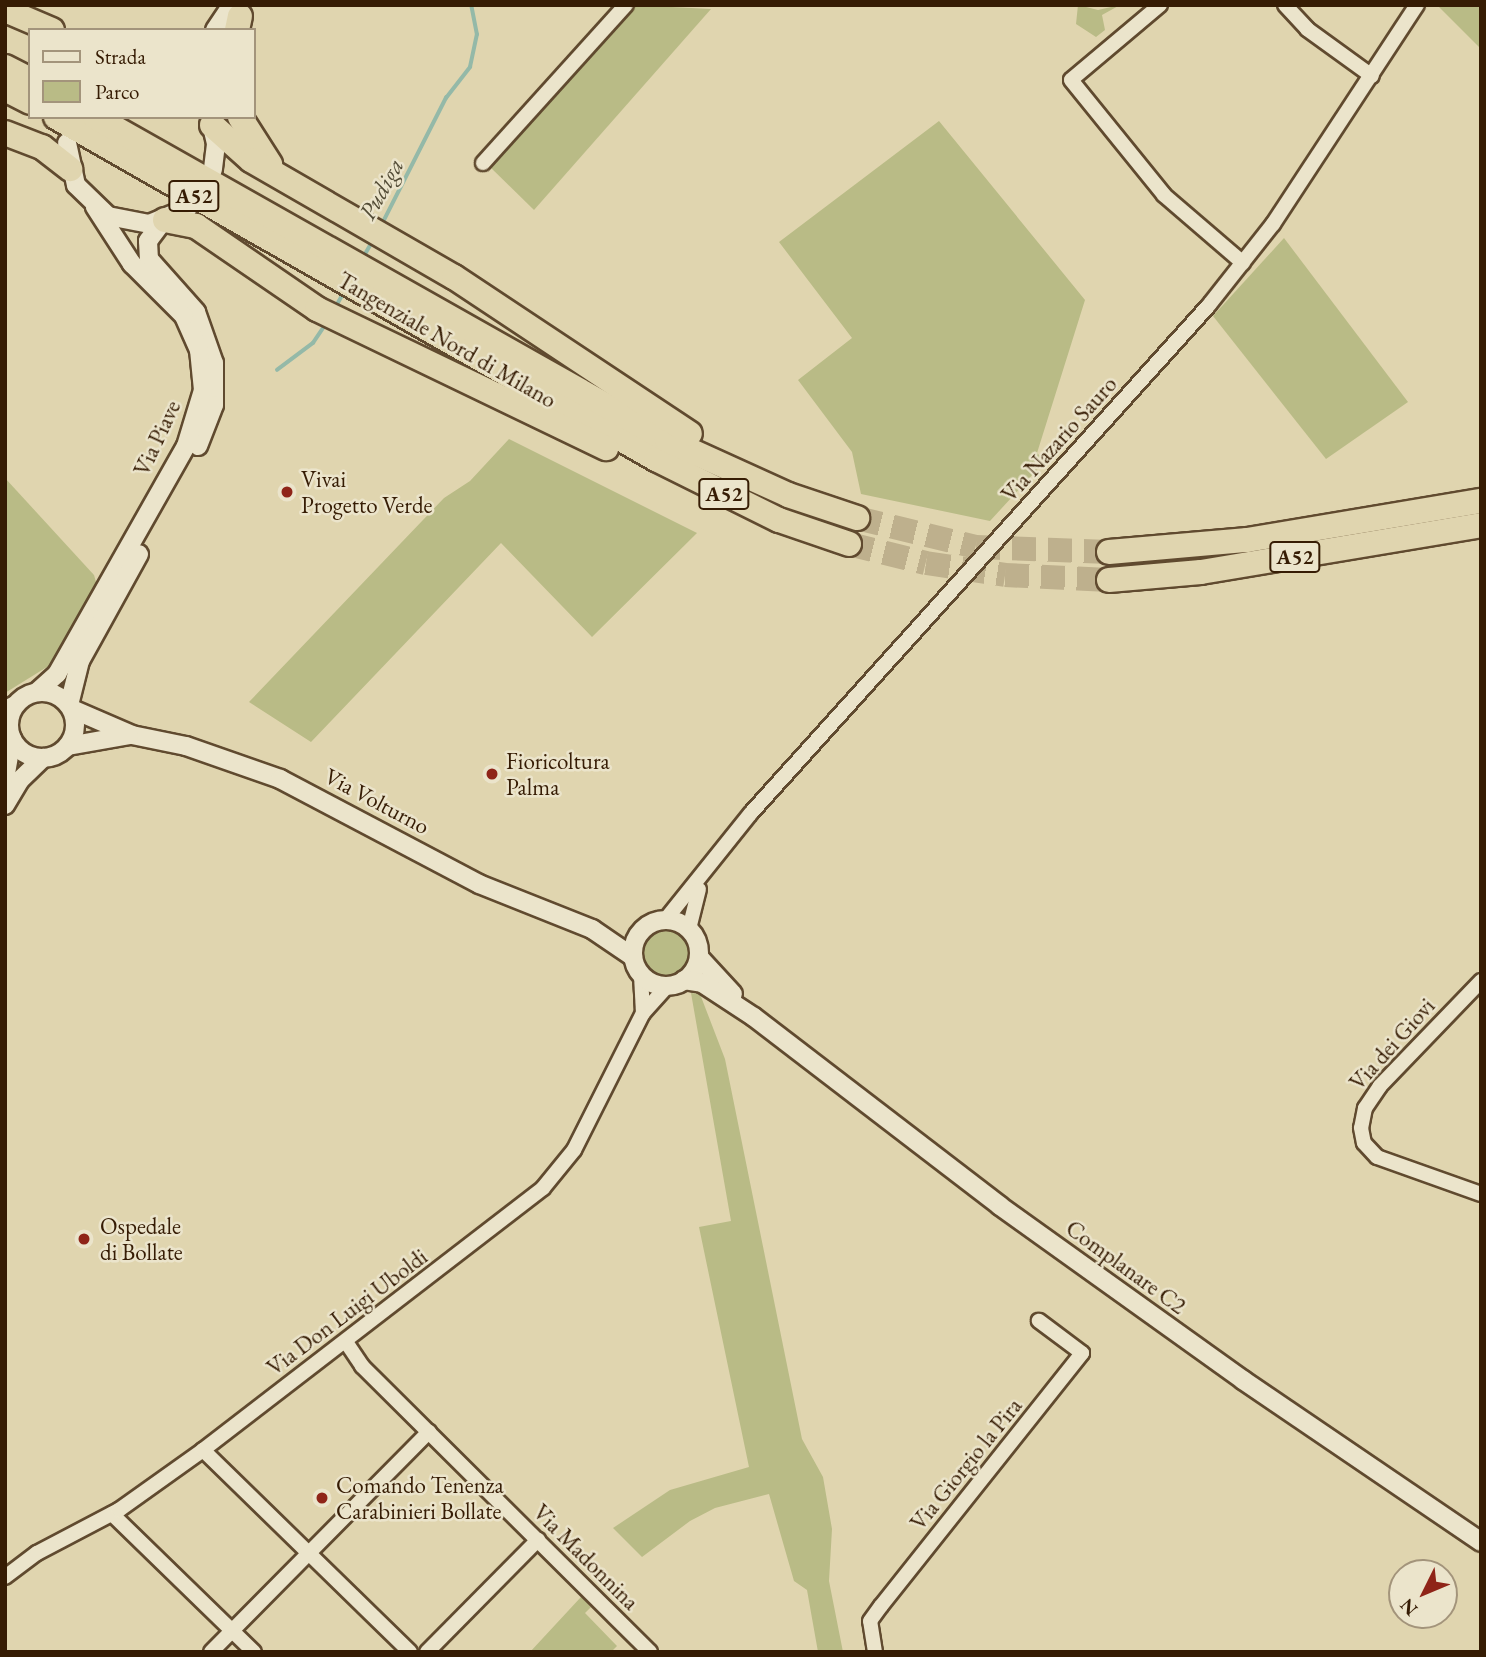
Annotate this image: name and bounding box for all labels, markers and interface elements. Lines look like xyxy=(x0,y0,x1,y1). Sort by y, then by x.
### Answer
legend xyxy=(28,28,256,119)
text: Strada xyxy=(95,43,146,70)
text: Parco xyxy=(95,78,139,105)
water label: Pudiga xyxy=(352,153,410,225)
road number: A52 xyxy=(168,178,220,214)
street label: Tangenziale Nord di Milano xyxy=(333,266,561,414)
street label: Via Nazario Sauro xyxy=(995,370,1123,508)
street label: Via Piave xyxy=(128,396,186,480)
place label: Vivai Progetto Verde xyxy=(301,465,433,519)
road number: A52 xyxy=(698,476,750,512)
marker: Vivai Progetto Verde xyxy=(279,484,295,500)
road number: A52 xyxy=(1269,540,1321,574)
place label: Fioricoltura Palma xyxy=(506,747,610,801)
street label: Via Volturno xyxy=(320,762,434,840)
marker: Fioricoltura Palma xyxy=(484,766,500,782)
street label: Via dei Giovi xyxy=(1343,992,1441,1096)
place label: Ospedale di Bollate xyxy=(100,1212,183,1266)
street label: Complanare C2 xyxy=(1061,1214,1191,1320)
marker: Ospedale di Bollate xyxy=(74,1229,94,1249)
street label: Via Don Luigi Uboldi xyxy=(261,1243,433,1381)
street label: Via Giorgio la Pira xyxy=(904,1392,1028,1536)
place label: Comando Tenenza Carabinieri Bollate xyxy=(336,1471,504,1525)
marker: Comando Tenenza Carabinieri Bollate xyxy=(314,1490,330,1506)
street label: Via Madonnina xyxy=(527,1498,645,1616)
north arrow xyxy=(1388,1559,1458,1629)
text: N xyxy=(1394,1593,1423,1621)

